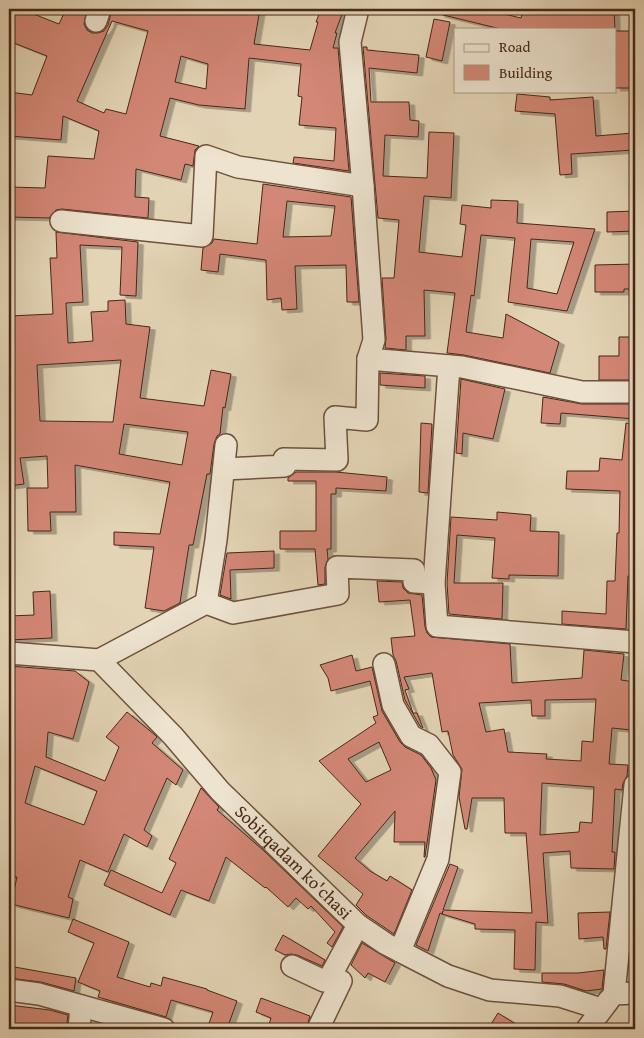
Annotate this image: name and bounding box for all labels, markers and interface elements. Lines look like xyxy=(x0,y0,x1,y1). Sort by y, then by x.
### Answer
legend xyxy=(454,28,616,92)
text: Road xyxy=(499,36,530,57)
text: Building xyxy=(499,62,553,83)
street label: Sobitqadam ko'chasi xyxy=(229,798,359,925)

